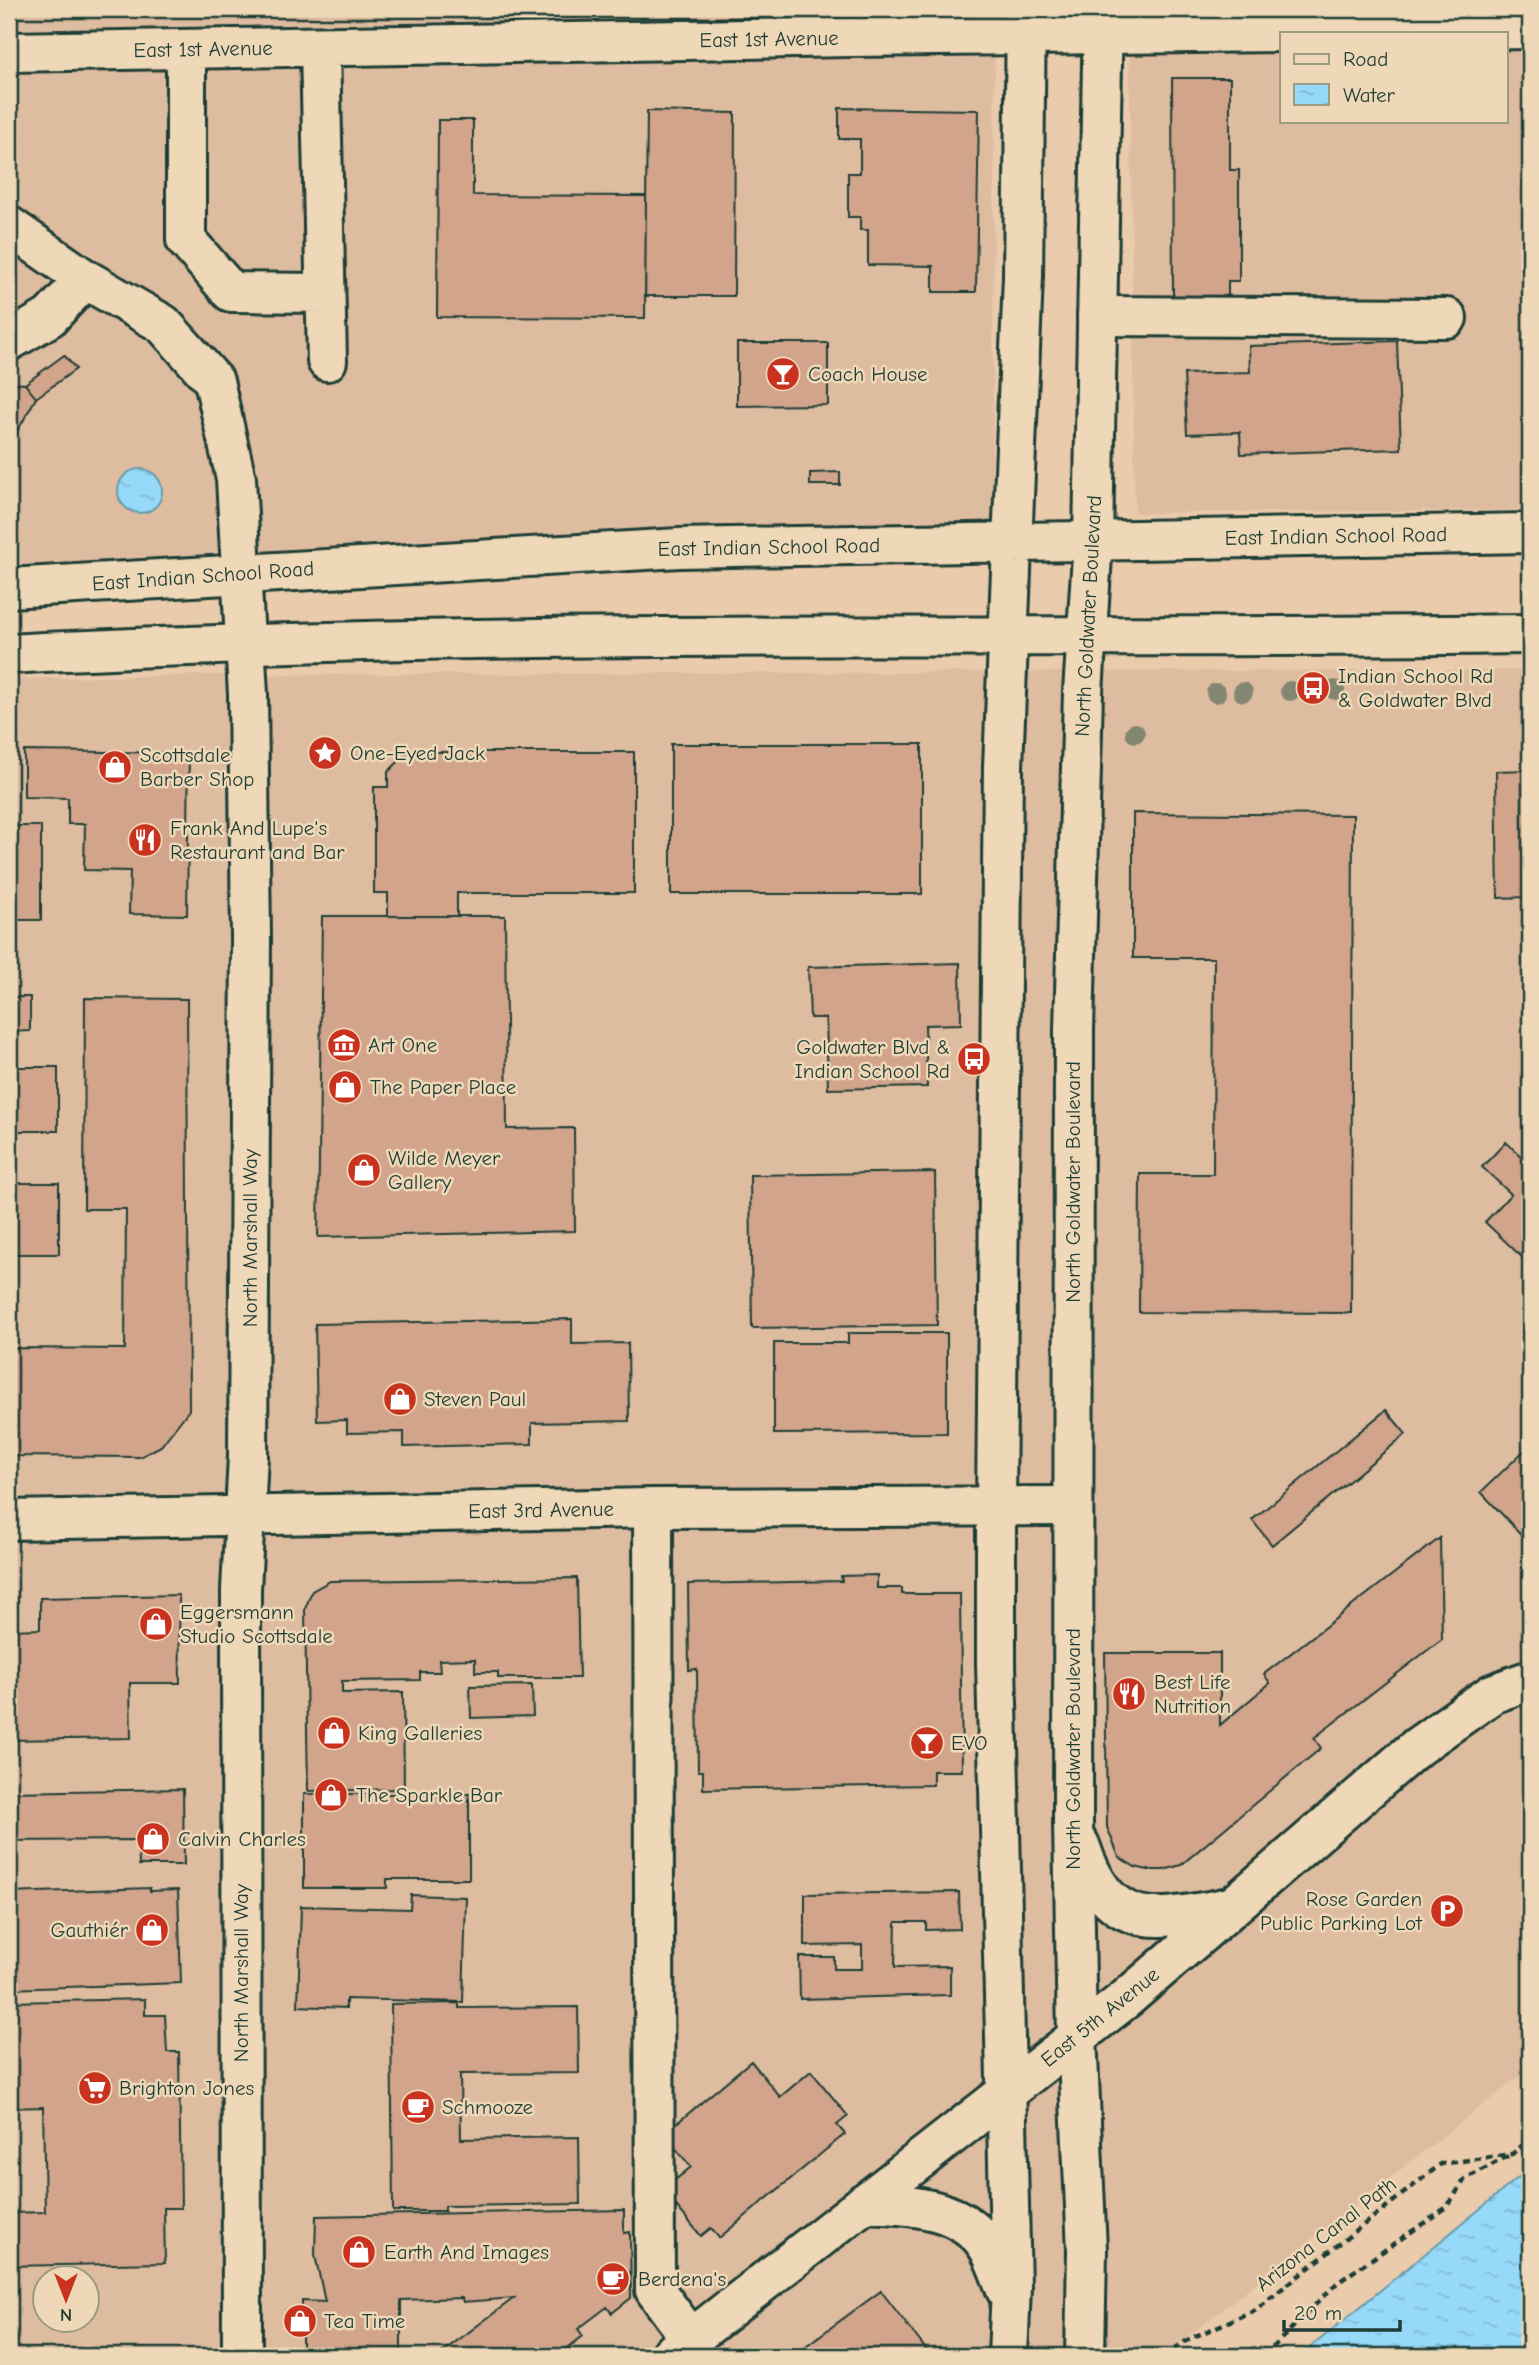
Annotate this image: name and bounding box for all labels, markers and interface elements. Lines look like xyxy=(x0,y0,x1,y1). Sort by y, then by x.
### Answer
street label: East 1st Avenue xyxy=(699,26,839,52)
legend xyxy=(1280,32,1508,122)
street label: East 1st Avenue xyxy=(133,36,273,62)
text: Road xyxy=(1343,47,1388,71)
text: Water xyxy=(1343,83,1396,107)
bar icon: Coach House xyxy=(764,355,802,393)
place label: Coach House xyxy=(808,362,927,386)
street label: North Goldwater Boulevard xyxy=(1070,495,1106,737)
street label: East Indian School Road xyxy=(1225,522,1447,550)
street label: East Indian School Road xyxy=(658,533,880,561)
street label: East Indian School Road xyxy=(91,556,315,596)
place label: Indian School Rd & Goldwater Blvd xyxy=(1338,664,1493,712)
bus stop icon: Indian School Rd & Goldwater Blvd xyxy=(1294,669,1332,707)
place icon: One-Eyed Jack xyxy=(306,734,344,772)
place label: One-Eyed Jack xyxy=(350,741,485,765)
place label: Scottsdale Barber Shop xyxy=(140,743,254,791)
shop icon: Scottsdale Barber Shop xyxy=(96,748,134,786)
place label: Frank And Lupe's Restaurant and Bar xyxy=(170,816,345,864)
restaurant icon: Frank And Lupe's Restaurant and Bar xyxy=(126,821,164,859)
museum icon: Art One xyxy=(325,1026,363,1064)
place label: Art One xyxy=(368,1033,437,1057)
place label: Goldwater Blvd & Indian School Rd xyxy=(795,1035,950,1083)
bus stop icon: Goldwater Blvd & Indian School Rd xyxy=(955,1040,993,1078)
street label: North Goldwater Boulevard xyxy=(1061,1061,1085,1303)
shop icon: The Paper Place xyxy=(326,1068,364,1106)
place label: The Paper Place xyxy=(370,1075,516,1099)
place label: Wilde Meyer Gallery xyxy=(388,1146,501,1194)
street label: North Marshall Way xyxy=(238,1148,262,1327)
shop icon: Wilde Meyer Gallery xyxy=(345,1151,383,1189)
shop icon: Steven Paul xyxy=(381,1380,419,1418)
place label: Steven Paul xyxy=(424,1387,526,1411)
street label: East 3rd Avenue xyxy=(468,1497,614,1523)
place label: Eggersmann Studio Scottsdale xyxy=(180,1600,333,1648)
shop icon: Eggersmann Studio Scottsdale xyxy=(137,1605,175,1643)
street label: North Goldwater Boulevard xyxy=(1061,1628,1085,1870)
place label: Best Life Nutrition xyxy=(1154,1670,1231,1718)
restaurant icon: Best Life Nutrition xyxy=(1110,1675,1148,1713)
shop icon: King Galleries xyxy=(315,1714,353,1752)
place label: King Galleries xyxy=(358,1721,482,1745)
bar icon: EVO xyxy=(908,1724,946,1762)
place label: EVO xyxy=(951,1731,988,1755)
shop icon: The Sparkle Bar xyxy=(312,1776,350,1814)
place label: The Sparkle Bar xyxy=(356,1783,503,1807)
shop icon: Calvin Charles xyxy=(134,1820,172,1858)
place label: Calvin Charles xyxy=(178,1827,306,1851)
street label: North Marshall Way xyxy=(229,1883,253,2062)
place label: Rose Garden Public Parking Lot xyxy=(1260,1887,1423,1935)
parking icon: Rose Garden Public Parking Lot xyxy=(1428,1892,1466,1930)
shop icon: Gauthiér xyxy=(133,1911,171,1949)
place label: Gauthiér xyxy=(51,1918,129,1942)
street label: East 5th Avenue xyxy=(1036,1962,1164,2072)
supermarket icon: Brighton Jones xyxy=(76,2069,114,2107)
place label: Brighton Jones xyxy=(119,2076,254,2100)
cafe icon: Schmooze xyxy=(399,2088,437,2126)
place label: Schmooze xyxy=(442,2095,533,2119)
street label: Arizona Canal Path xyxy=(1251,2172,1401,2296)
shop icon: Earth And Images xyxy=(340,2233,378,2271)
place label: Earth And Images xyxy=(384,2240,549,2264)
cafe icon: Berdena's xyxy=(594,2260,632,2298)
north arrow xyxy=(32,2264,102,2334)
place label: Berdena's xyxy=(638,2267,726,2291)
scale bar xyxy=(1284,2288,1399,2332)
text: 20 m xyxy=(1294,2301,1342,2325)
shop icon: Tea Time xyxy=(281,2302,319,2340)
text: N xyxy=(60,2304,72,2326)
place label: Tea Time xyxy=(324,2309,405,2333)

